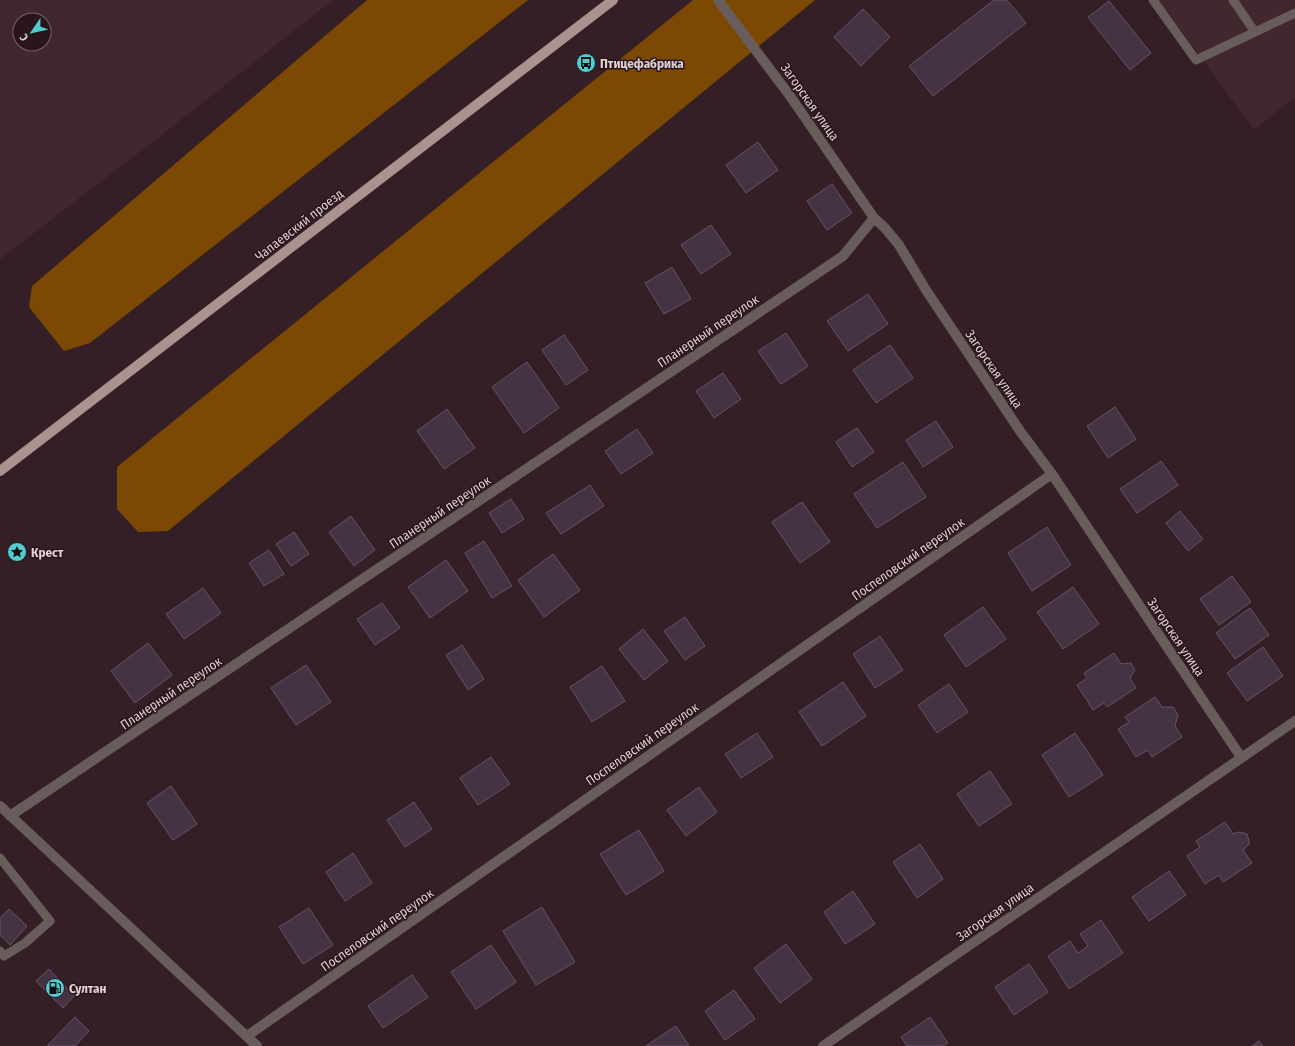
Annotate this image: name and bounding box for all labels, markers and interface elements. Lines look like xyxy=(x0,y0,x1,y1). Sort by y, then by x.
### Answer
north arrow xyxy=(12,12,52,52)
text: С xyxy=(17,31,31,43)
bus stop icon: Птицефабрика xyxy=(575,52,597,74)
place label: Птицефабрика xyxy=(600,56,684,71)
street label: Загорская улица xyxy=(778,60,842,144)
street label: Чапаевский проезд xyxy=(252,186,346,264)
street label: Планерный переулок xyxy=(655,292,761,370)
street label: Загорская улица xyxy=(962,327,1026,411)
street label: Планерный переулок xyxy=(387,473,493,551)
street label: Поспеловский переулок xyxy=(849,514,967,604)
place icon: Крест xyxy=(6,541,28,563)
place label: Крест xyxy=(31,545,64,560)
street label: Загорская улица xyxy=(1144,595,1208,679)
street label: Планерный переулок xyxy=(118,654,224,732)
street label: Поспеловский переулок xyxy=(583,699,701,789)
street label: Загорская улица xyxy=(953,880,1037,944)
street label: Поспеловский переулок xyxy=(318,885,436,975)
fuel station icon: Султан xyxy=(44,977,66,999)
place label: Султан xyxy=(69,981,106,996)

